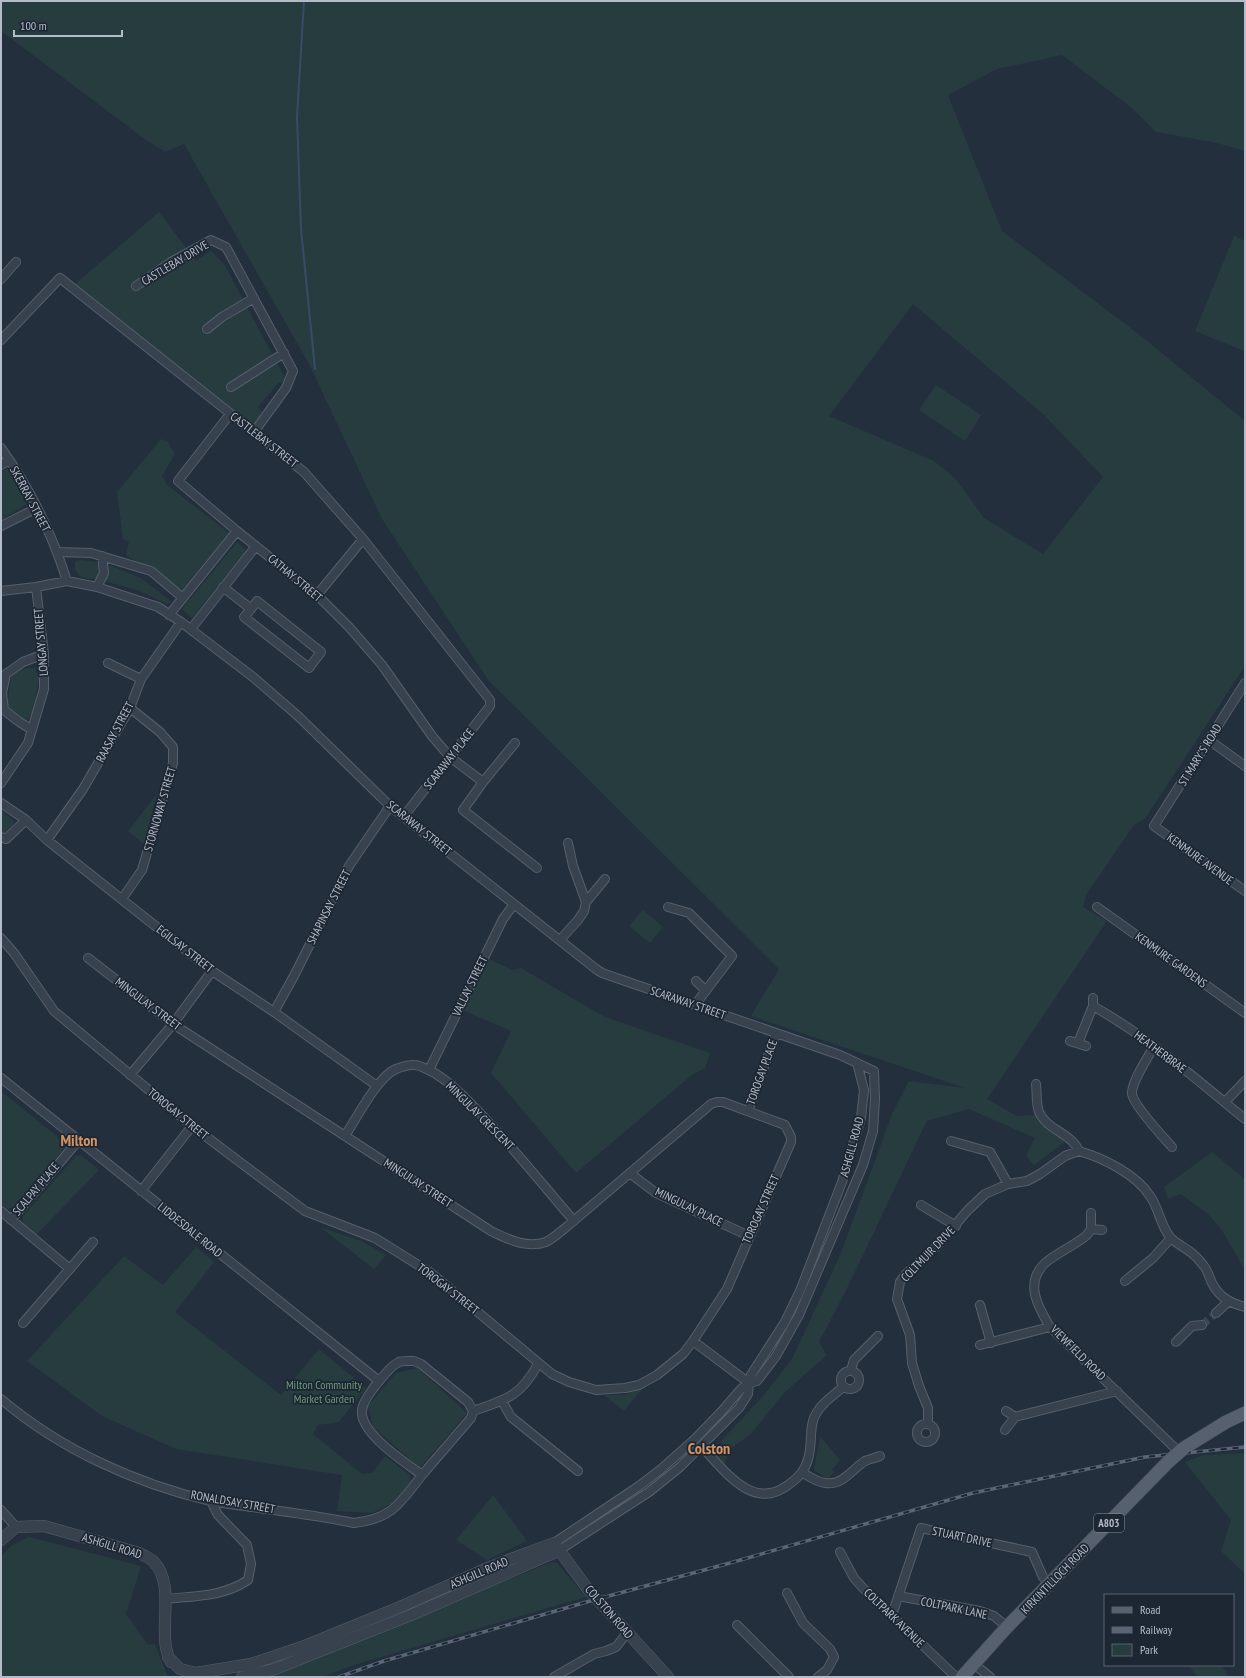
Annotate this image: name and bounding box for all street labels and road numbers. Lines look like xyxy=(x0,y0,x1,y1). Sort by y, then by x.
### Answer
street label: CASTLEBAY DRIVE xyxy=(139,237,211,288)
street label: CASTLEBAY STREET xyxy=(227,409,302,471)
street label: SKERRAY STREET xyxy=(7,463,54,535)
street label: CATHAY STREET xyxy=(265,550,326,605)
street label: LONGAY STREET xyxy=(30,607,51,677)
street label: RAASAY STREET xyxy=(92,698,137,765)
street label: ST MARY'S ROAD xyxy=(1175,721,1225,789)
street label: SCARAWAY PLACE xyxy=(420,725,477,792)
street label: STORNOWAY STREET xyxy=(140,764,179,853)
street label: SCARAWAY STREET xyxy=(384,797,455,859)
street label: KENMURE AVENUE xyxy=(1164,830,1236,888)
street label: SHAPINSAY STREET xyxy=(303,866,354,947)
street label: EGILSAY STREET xyxy=(154,922,217,976)
street label: KENMURE GARDENS xyxy=(1132,928,1210,991)
street label: VALLAY STREET xyxy=(448,953,491,1019)
street label: MINGULAY STREET xyxy=(112,974,185,1034)
street label: SCARAWAY STREET xyxy=(648,983,729,1023)
street label: HEATHERBRAE xyxy=(1131,1027,1189,1076)
street label: TOROGAY PLACE xyxy=(743,1037,780,1107)
street label: MINGULAY CRESCENT xyxy=(443,1078,518,1154)
street label: TOROGAY STREET xyxy=(145,1084,212,1143)
street label: ASHGILL ROAD xyxy=(836,1115,867,1179)
street label: MINGULAY STREET xyxy=(381,1155,456,1211)
street label: SCALPAY PLACE xyxy=(9,1159,62,1218)
street label: TOROGAY STREET xyxy=(739,1171,783,1246)
street label: MINGULAY PLACE xyxy=(653,1184,725,1229)
street label: LIDDESDALE ROAD xyxy=(155,1199,226,1260)
street label: COLTMUIR DRIVE xyxy=(897,1223,958,1285)
street label: TOROGAY STREET xyxy=(414,1260,483,1318)
street label: VIEWFIELD ROAD xyxy=(1047,1321,1109,1383)
street label: RONALDSAY STREET xyxy=(190,1487,277,1516)
road number: A803 xyxy=(1094,1514,1124,1532)
street label: STUART DRIVE xyxy=(931,1523,993,1550)
street label: ASHGILL ROAD xyxy=(80,1529,144,1562)
street label: KIRKINTILLOCH ROAD xyxy=(1017,1540,1092,1617)
street label: ASHGILL ROAD xyxy=(447,1554,510,1592)
street label: COLSTON ROAD xyxy=(582,1582,637,1642)
street label: COLTPARK AVENUE xyxy=(861,1585,928,1650)
street label: COLTPARK LANE xyxy=(919,1593,989,1622)

